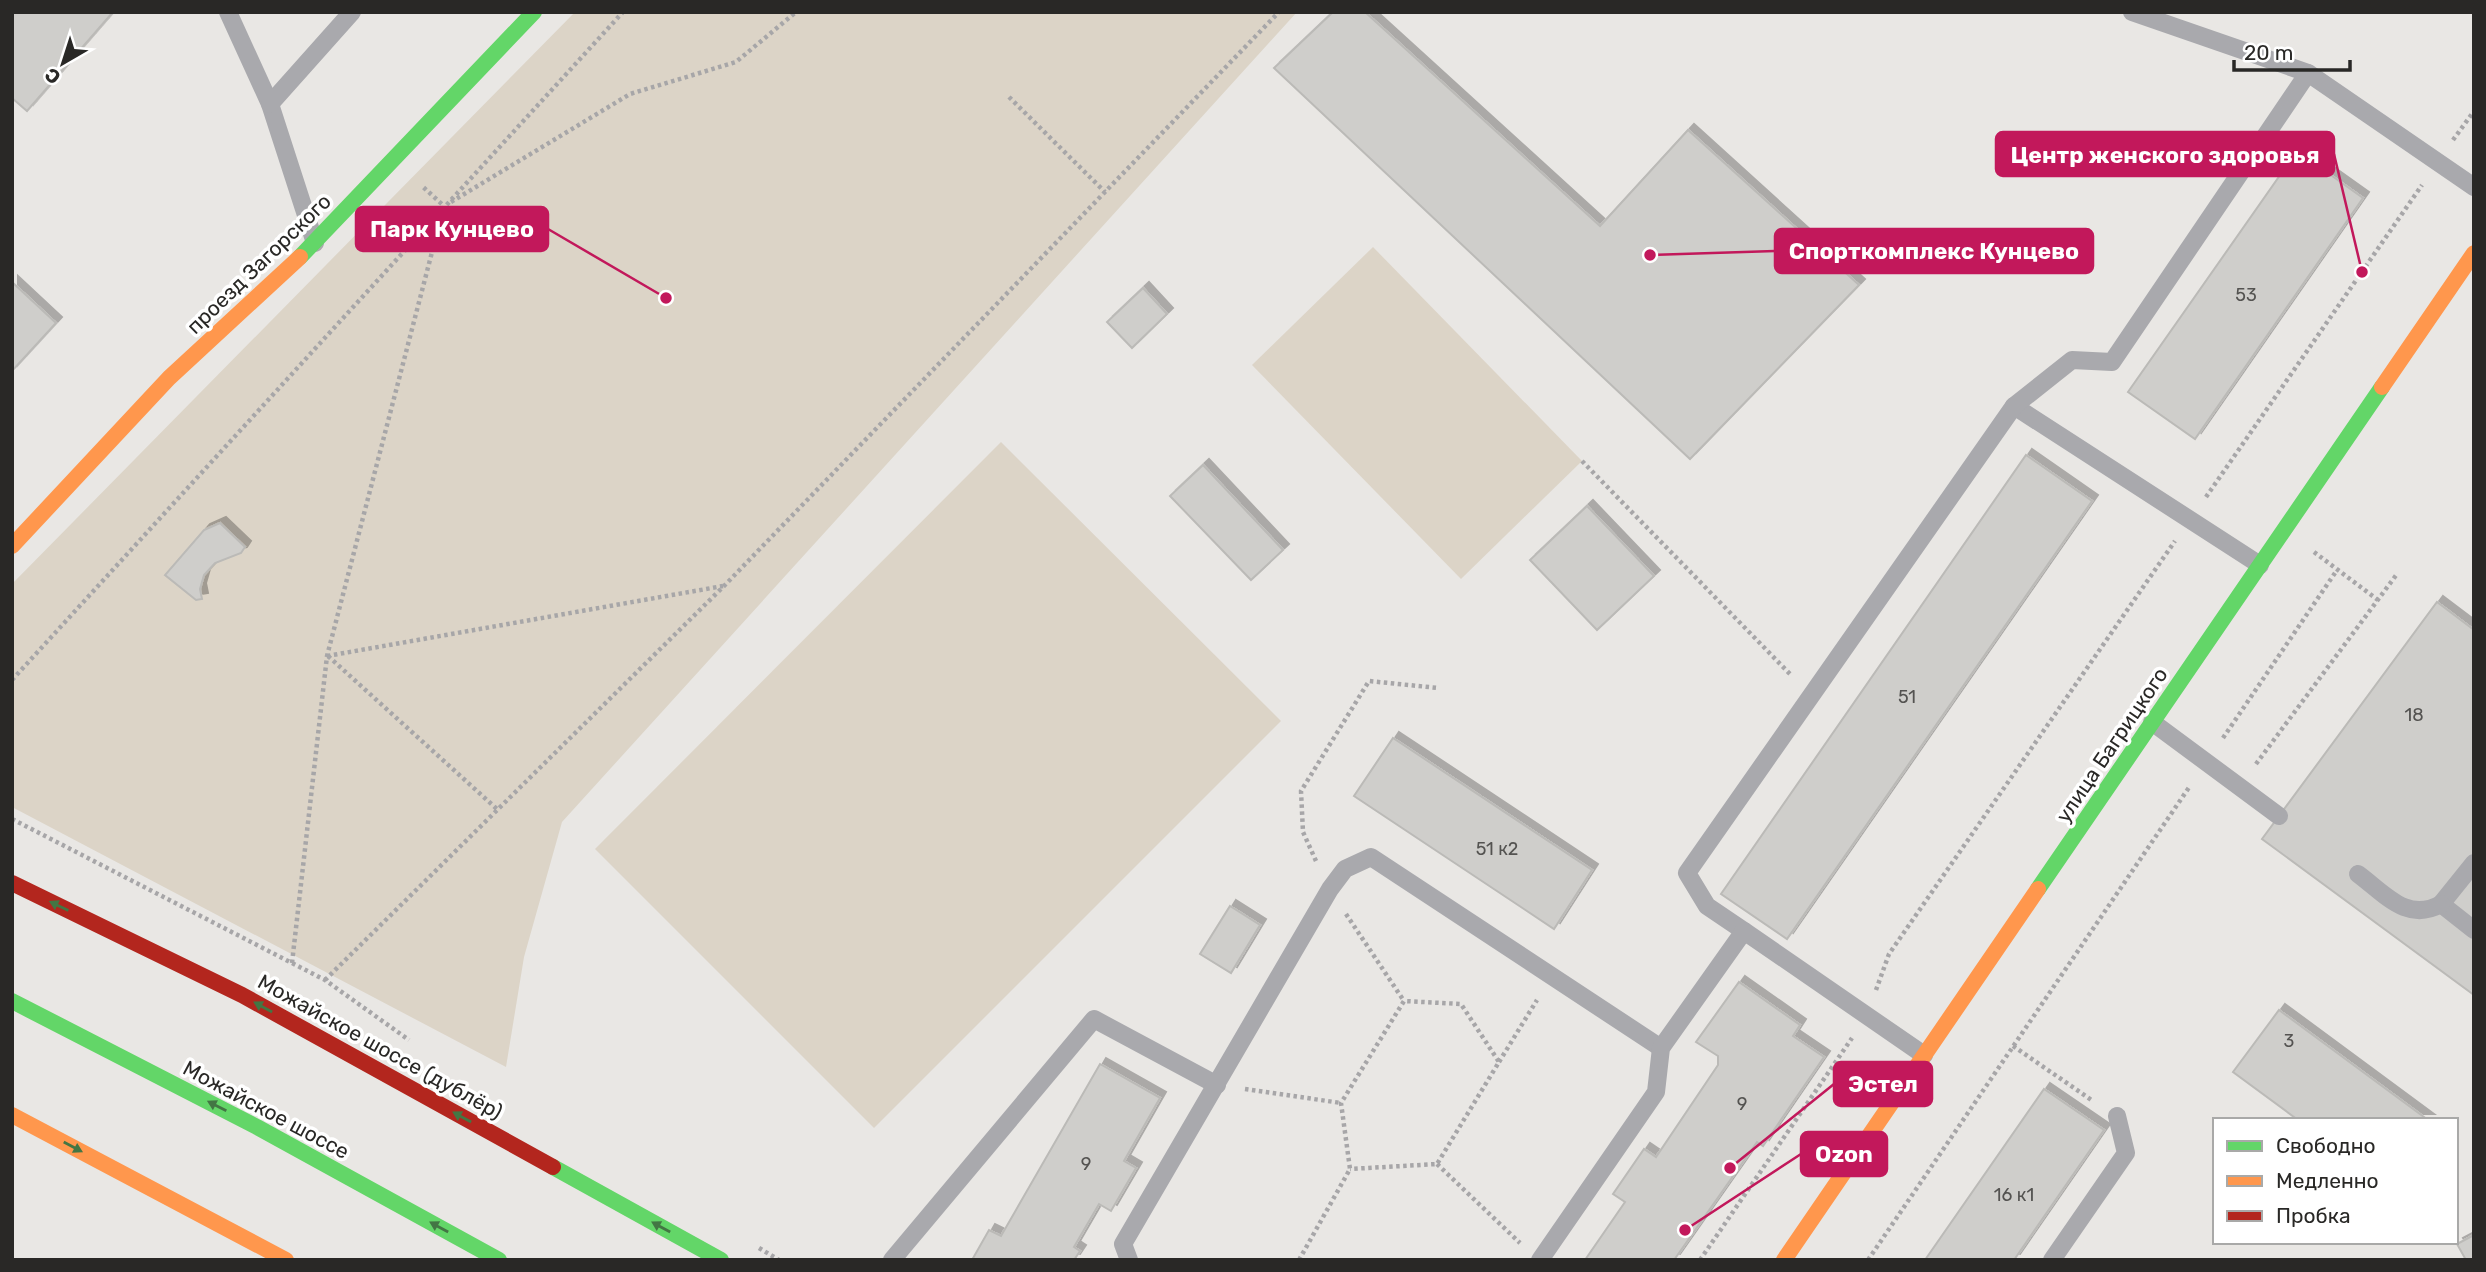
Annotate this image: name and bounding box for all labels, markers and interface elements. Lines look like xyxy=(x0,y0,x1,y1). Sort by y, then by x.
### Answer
north arrow xyxy=(28,28,98,98)
scale bar xyxy=(2234,28,2350,72)
text: 20 m xyxy=(2244,40,2293,65)
text: С xyxy=(40,63,65,89)
callout: Центр женского здоровья xyxy=(1996,132,2334,176)
text: Центр женского здоровья xyxy=(2010,141,2320,169)
street label: проезд Загорского xyxy=(181,188,336,339)
callout: Парк Кунцево xyxy=(356,207,548,251)
text: Парк Кунцево xyxy=(370,215,534,243)
callout: Спорткомплекс Кунцево xyxy=(1775,229,2093,273)
text: Спорткомплекс Кунцево xyxy=(1789,237,2079,265)
house number: 53 xyxy=(2235,284,2257,306)
street label: улица Багрицкого xyxy=(2050,662,2173,827)
house number: 51 xyxy=(1898,686,1916,708)
house number: 18 xyxy=(2404,704,2424,726)
house number: 51 к2 xyxy=(1476,838,1518,860)
one-way arrow xyxy=(49,900,69,911)
street label: Можайское шоссе (дублёр) xyxy=(253,969,507,1125)
one-way arrow xyxy=(253,1001,273,1013)
house number: 3 xyxy=(2284,1030,2294,1052)
street label: Можайское шоссе xyxy=(179,1056,353,1164)
callout: Эстел xyxy=(1834,1062,1932,1106)
text: Эстел xyxy=(1848,1070,1918,1098)
house number: 9 xyxy=(1737,1093,1747,1115)
one-way arrow xyxy=(207,1101,227,1112)
one-way arrow xyxy=(452,1111,472,1123)
legend xyxy=(2213,1118,2458,1244)
callout: Ozon xyxy=(1801,1132,1887,1176)
text: Свободно xyxy=(2276,1133,2376,1158)
text: Ozon xyxy=(1815,1140,1873,1168)
one-way arrow xyxy=(63,1141,83,1152)
house number: 9 xyxy=(1081,1153,1091,1175)
text: Медленно xyxy=(2276,1168,2379,1193)
house number: 16 к1 xyxy=(1994,1184,2034,1206)
text: Пробка xyxy=(2276,1203,2351,1228)
one-way arrow xyxy=(429,1221,448,1233)
one-way arrow xyxy=(652,1221,671,1233)

